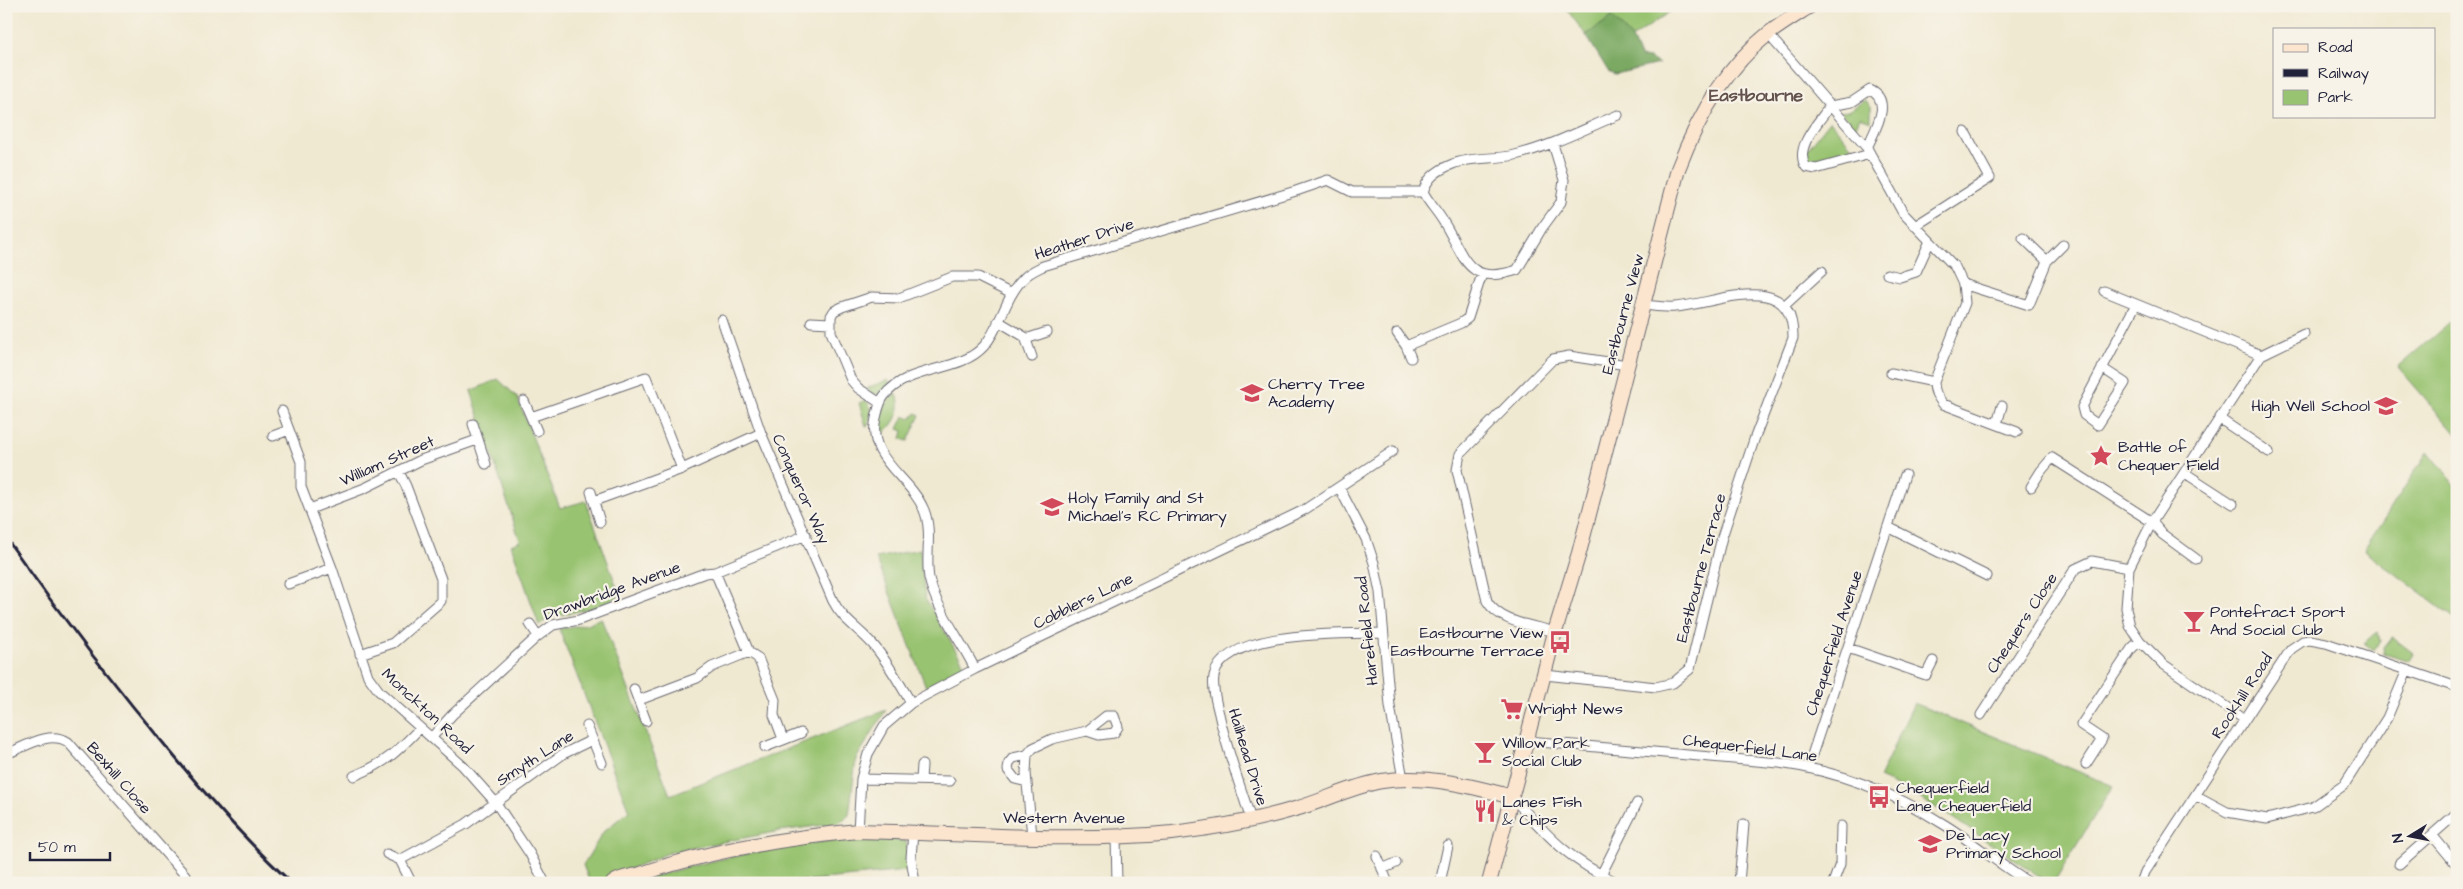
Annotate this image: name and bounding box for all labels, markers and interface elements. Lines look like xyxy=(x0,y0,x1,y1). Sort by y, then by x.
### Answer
legend xyxy=(2273,28,2436,118)
text: Road xyxy=(2318,37,2353,58)
text: Railway xyxy=(2318,63,2369,85)
district label: Eastbourne xyxy=(1709,83,1803,108)
text: Park xyxy=(2318,87,2353,108)
street label: Heather Drive xyxy=(1031,212,1137,265)
street label: Eastbourne View xyxy=(1596,251,1650,377)
place label: Cherry Tree Academy xyxy=(1268,373,1365,414)
school or university icon: Cherry Tree Academy xyxy=(1239,380,1265,406)
school or university icon: High Well School xyxy=(2373,393,2399,419)
place label: High Well School xyxy=(2251,395,2370,418)
street label: William Street xyxy=(336,430,438,492)
street label: Conqueror Way xyxy=(766,430,835,548)
place label: Battle of Chequer Field xyxy=(2118,436,2219,476)
place icon: Battle of Chequer Field xyxy=(2088,443,2114,469)
place label: Holy Family and St Michael's RC Primary xyxy=(1068,487,1227,528)
street label: Eastbourne Terrace xyxy=(1671,491,1732,645)
school or university icon: Holy Family and St Michael's RC Primary xyxy=(1039,494,1065,520)
street label: Drawbridge Avenue xyxy=(541,556,684,627)
street label: Cobblers Lane xyxy=(1029,567,1137,635)
street label: Chequerfield Avenue xyxy=(1800,567,1868,718)
street label: Chequers Close xyxy=(1981,568,2063,678)
street label: Harefield Road xyxy=(1350,575,1384,687)
place label: Pontefract Sport And Social Club xyxy=(2210,601,2346,641)
bar icon: Pontefract Sport And Social Club xyxy=(2181,608,2207,634)
place label: Eastbourne View Eastbourne Terrace xyxy=(1391,622,1544,662)
bus stop icon: Eastbourne View Eastbourne Terrace xyxy=(1547,629,1573,655)
street label: Rookhill Road xyxy=(2206,649,2278,743)
street label: Monckton Road xyxy=(377,663,477,759)
supermarket icon: Wright News xyxy=(1499,696,1525,722)
place label: Wright News xyxy=(1528,698,1623,721)
street label: Hailhead Drive xyxy=(1223,706,1273,809)
street label: Smyth Lane xyxy=(492,725,579,792)
street label: Chequerfield Lane xyxy=(1682,729,1819,767)
place label: Willow Park Social Club xyxy=(1502,732,1590,772)
street label: Bexhill Close xyxy=(82,737,157,819)
bar icon: Willow Park Social Club xyxy=(1472,739,1498,765)
place label: Chequerfield Lane Chequerfield xyxy=(1896,777,2031,817)
bus stop icon: Chequerfield Lane Chequerfield xyxy=(1866,784,1892,810)
place label: Lanes Fish & Chips xyxy=(1502,791,1582,831)
restaurant icon: Lanes Fish & Chips xyxy=(1472,798,1498,824)
street label: Western Avenue xyxy=(1003,807,1125,829)
north arrow xyxy=(2386,812,2436,862)
place label: De Lacy Primary School xyxy=(1946,824,2061,865)
scale bar xyxy=(30,829,110,861)
school or university icon: De Lacy Primary School xyxy=(1917,831,1943,857)
text: N xyxy=(2388,832,2409,844)
text: 50 m xyxy=(38,837,76,858)

